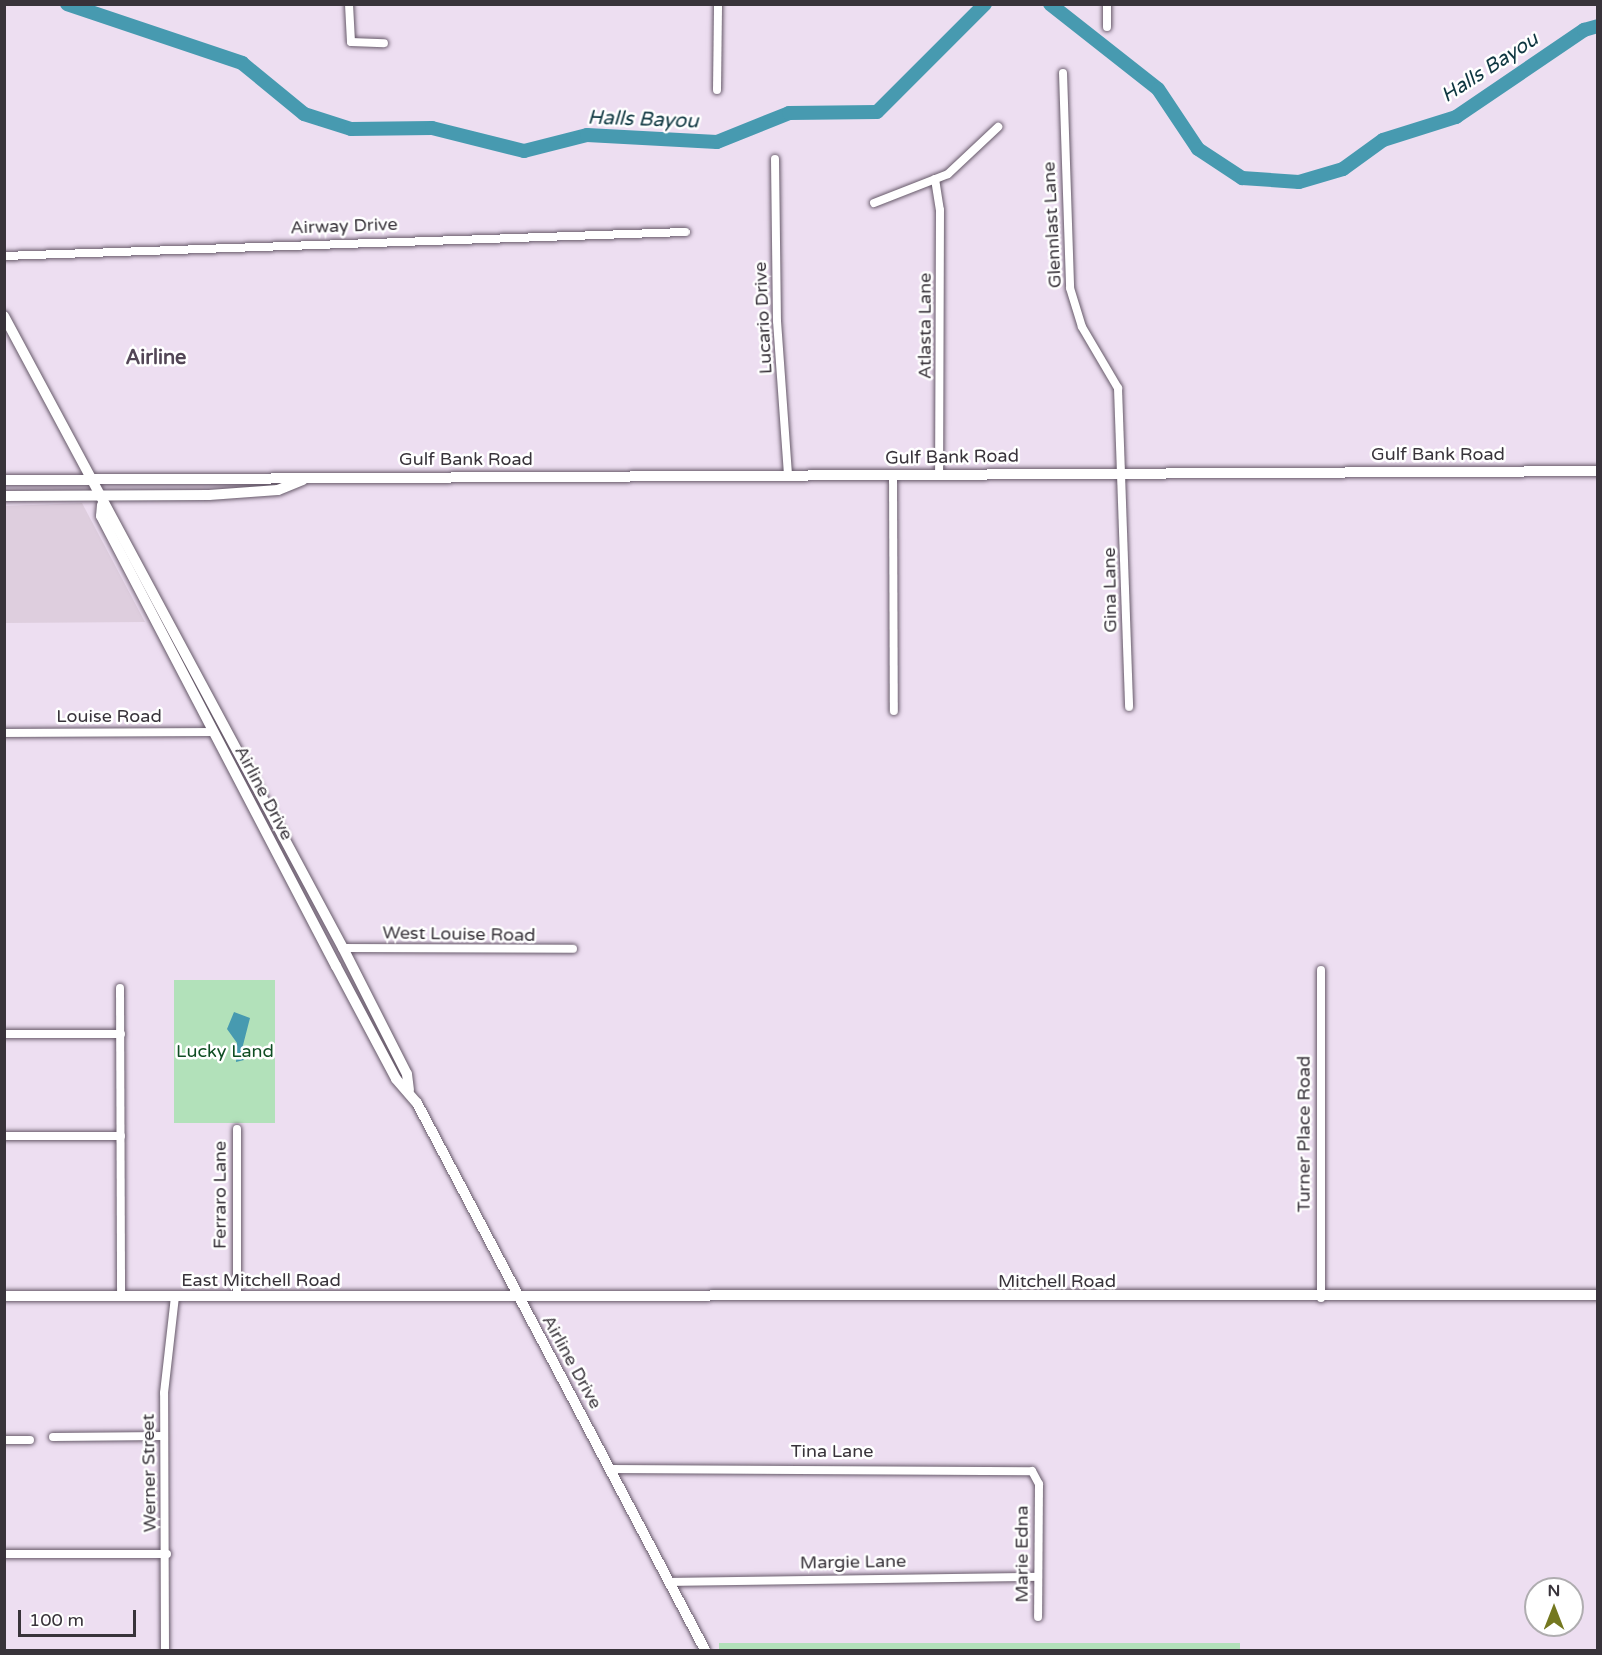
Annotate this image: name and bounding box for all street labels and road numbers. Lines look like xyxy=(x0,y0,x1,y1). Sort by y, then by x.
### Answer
street label: Glennlast Lane xyxy=(1038,161,1066,289)
street label: Airway Drive xyxy=(290,213,398,239)
street label: Lucario Drive xyxy=(749,261,777,375)
street label: Atlasta Lane xyxy=(914,273,936,379)
street label: Gulf Bank Road xyxy=(1371,443,1505,465)
street label: Gulf Bank Road xyxy=(885,445,1019,469)
street label: Gulf Bank Road xyxy=(399,448,533,470)
street label: Gina Lane xyxy=(1098,547,1122,633)
street label: Louise Road xyxy=(56,705,162,727)
street label: Airline Drive xyxy=(230,742,298,844)
street label: West Louise Road xyxy=(382,922,536,946)
street label: Turner Place Road xyxy=(1293,1056,1315,1212)
street label: Ferraro Lane xyxy=(209,1141,231,1249)
street label: East Mitchell Road xyxy=(181,1269,341,1291)
street label: Mitchell Road xyxy=(998,1270,1116,1292)
street label: Airline Drive xyxy=(537,1311,607,1413)
street label: Werner Street xyxy=(137,1414,161,1532)
street label: Tina Lane xyxy=(791,1440,873,1462)
street label: Marie Edna xyxy=(1011,1505,1033,1603)
street label: Margie Lane xyxy=(800,1550,906,1574)

